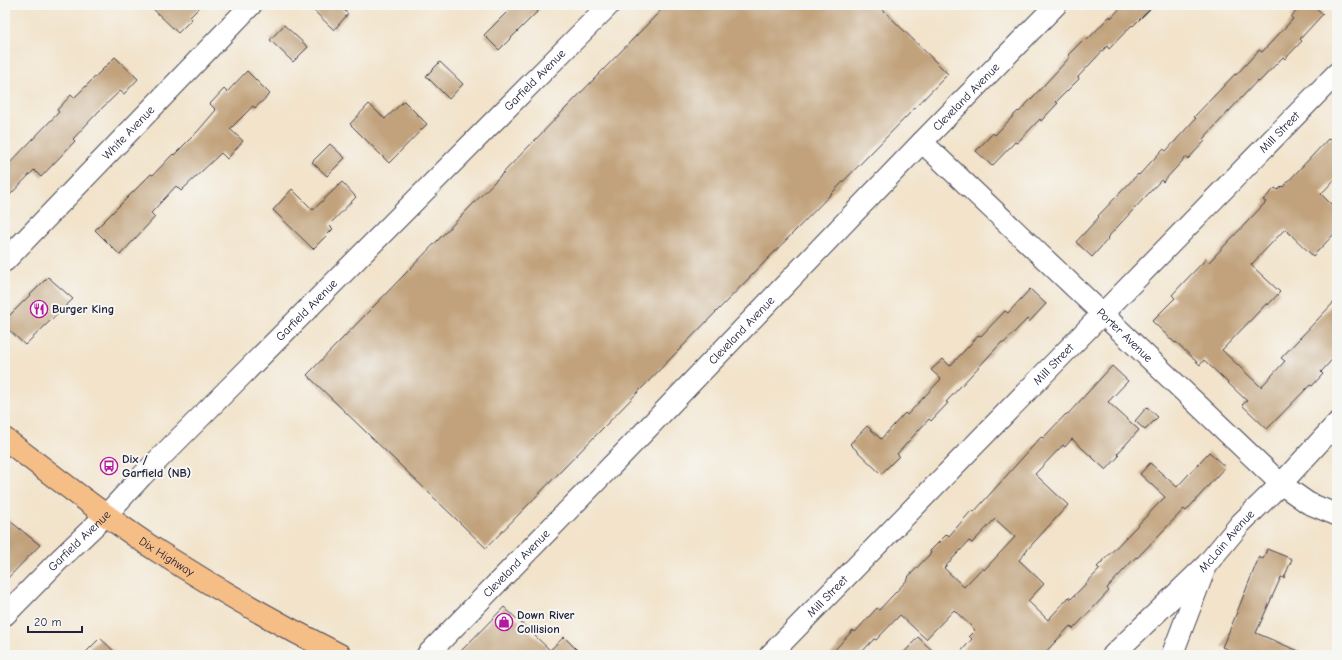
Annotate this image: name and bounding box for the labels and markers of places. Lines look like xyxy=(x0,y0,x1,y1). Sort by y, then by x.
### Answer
restaurant icon: Burger King xyxy=(29,299,49,319)
place label: Burger King xyxy=(52,302,114,316)
place label: Dix / Garfield (NB) xyxy=(122,452,191,480)
bus stop icon: Dix / Garfield (NB) xyxy=(99,456,119,476)
place label: Down River Collision xyxy=(517,608,575,636)
shop icon: Down River Collision xyxy=(494,612,514,632)

